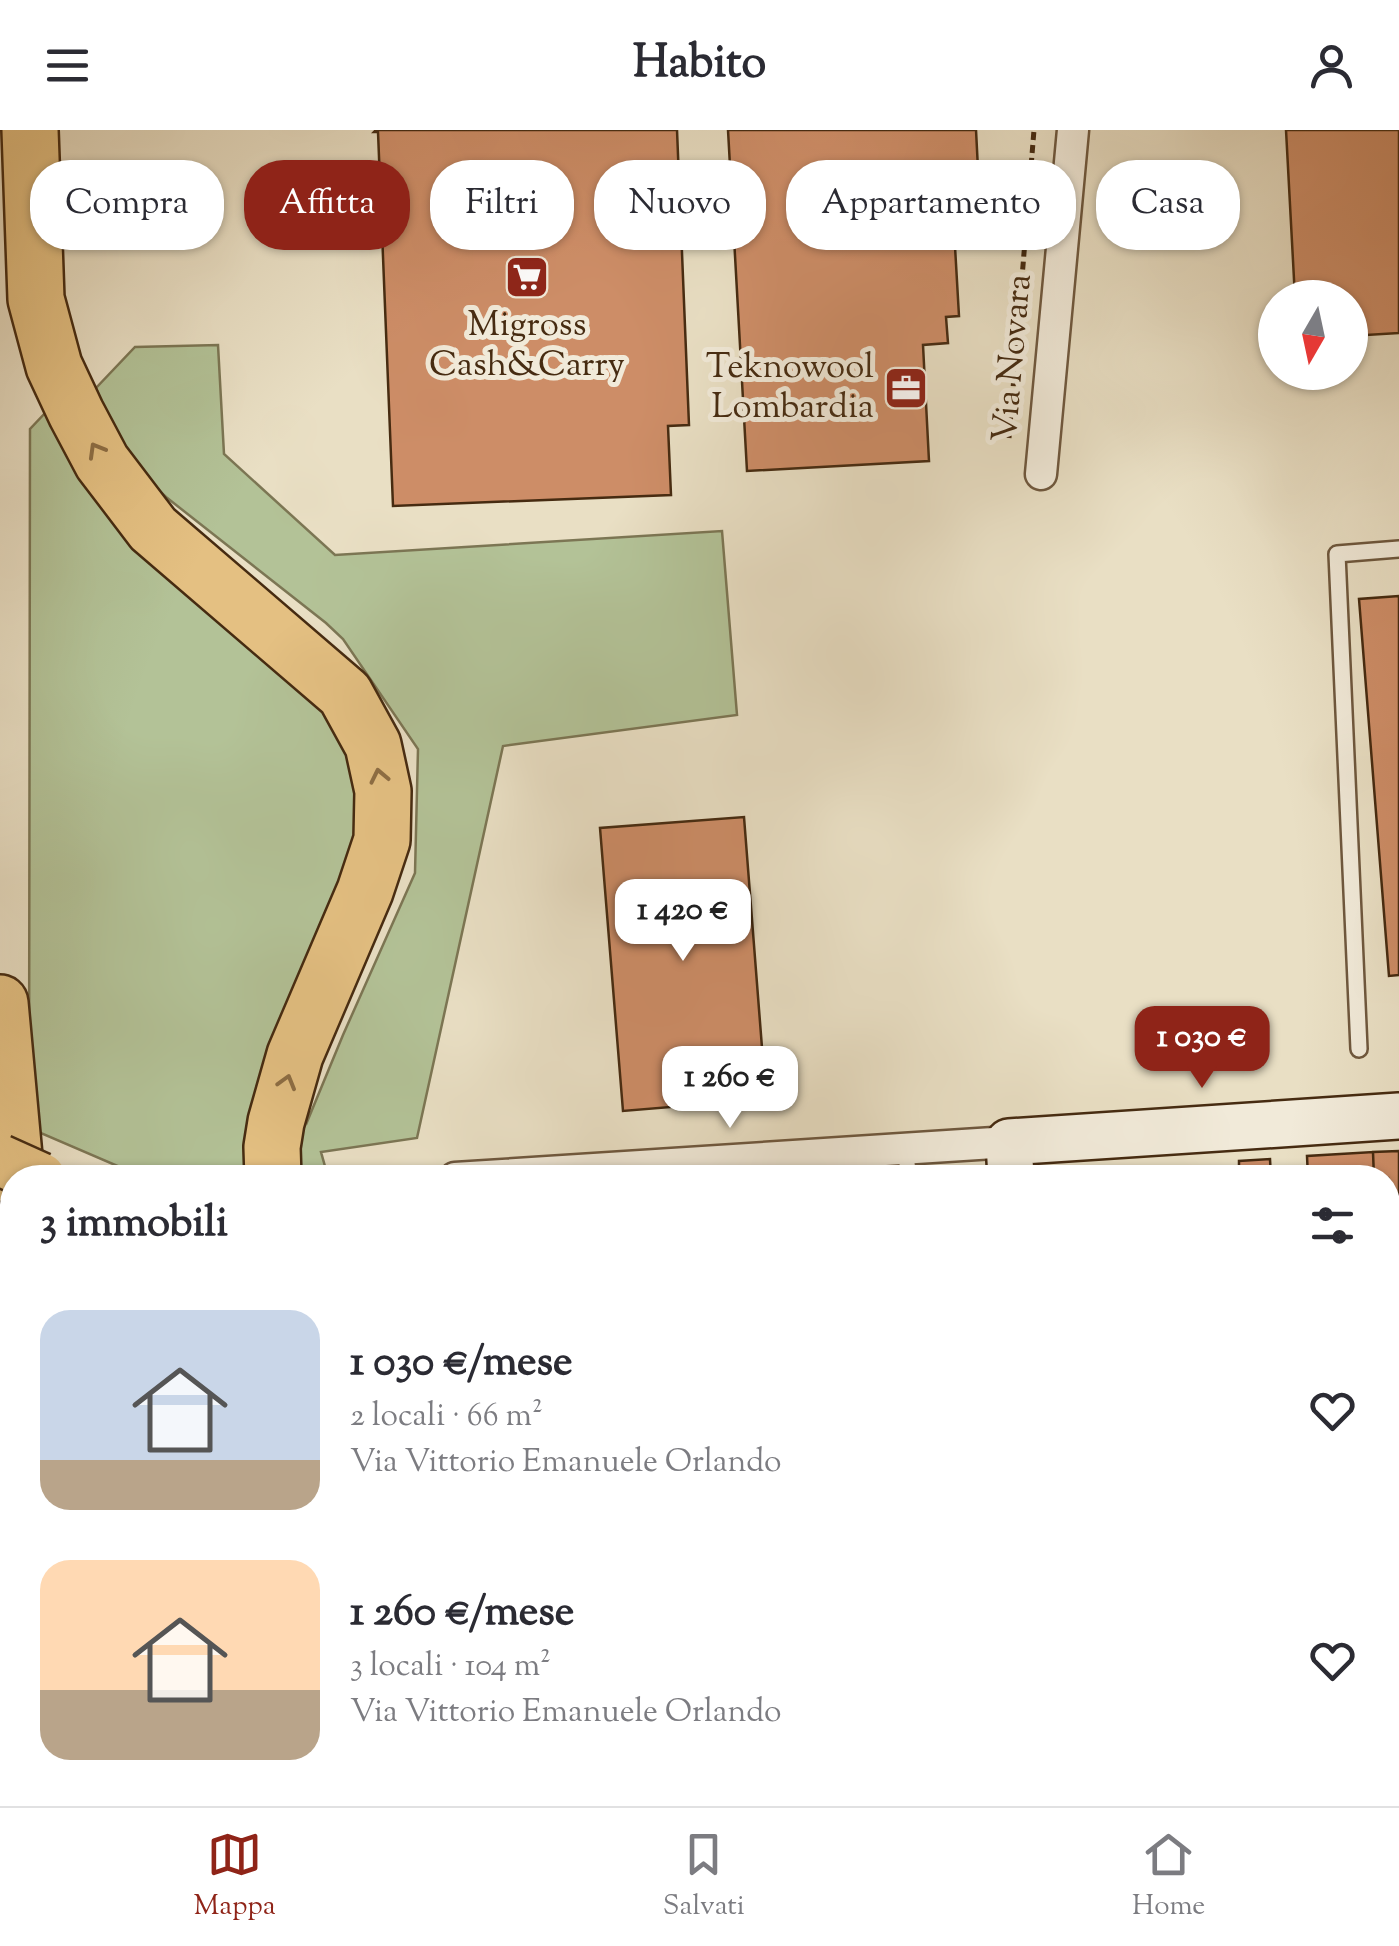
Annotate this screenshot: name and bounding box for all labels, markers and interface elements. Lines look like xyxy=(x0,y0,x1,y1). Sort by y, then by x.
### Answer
text: Habito xyxy=(633,33,766,98)
icon: menu xyxy=(40,38,95,93)
icon: person xyxy=(1304,38,1359,93)
chip: Compra xyxy=(30,160,224,250)
chip: Affitta xyxy=(244,160,410,250)
chip: Filtri xyxy=(430,160,574,250)
chip: Nuovo xyxy=(594,160,766,250)
chip: Appartamento xyxy=(786,160,1076,250)
chip: Casa xyxy=(1096,160,1240,250)
supermarket icon: Migross Cash&Carry xyxy=(504,254,550,300)
street label: Via Novara xyxy=(981,272,1047,444)
north arrow xyxy=(1258,280,1368,390)
map controls xyxy=(1258,280,1368,390)
place label: Migross Cash&Carry xyxy=(429,301,625,392)
place label: Teknowool Lombardia xyxy=(706,343,874,434)
office icon: Teknowool Lombardia xyxy=(883,365,929,411)
one-way arrow xyxy=(89,443,109,461)
one-way arrow xyxy=(370,767,391,784)
pin: 1 420 € xyxy=(591,879,775,964)
text: 1 420 € xyxy=(637,888,729,934)
pin: 1 030 € xyxy=(1110,1006,1294,1091)
text: 1 030 € xyxy=(1157,1015,1247,1061)
pin: 1 260 € xyxy=(638,1046,822,1131)
text: 1 260 € xyxy=(684,1055,776,1101)
one-way arrow xyxy=(275,1074,296,1091)
text: 3 immobili xyxy=(40,1195,228,1255)
icon: filters xyxy=(1305,1198,1360,1253)
text: 1 030 €/mese xyxy=(350,1334,573,1394)
icon: home xyxy=(120,1350,240,1470)
icon: heart xyxy=(1305,1383,1360,1438)
text: 2 locali · 66 m² xyxy=(350,1394,543,1440)
text: Via Vittorio Emanuele Orlando xyxy=(350,1440,781,1486)
text: 1 260 €/mese xyxy=(350,1584,574,1644)
icon: home xyxy=(120,1600,240,1720)
icon: heart xyxy=(1305,1633,1360,1688)
text: 3 locali · 104 m² xyxy=(350,1644,551,1690)
text: Via Vittorio Emanuele Orlando xyxy=(350,1690,781,1736)
tab: Mappa xyxy=(194,1827,276,1927)
tab: Salvati xyxy=(663,1827,745,1927)
tab: Home xyxy=(1132,1827,1205,1927)

